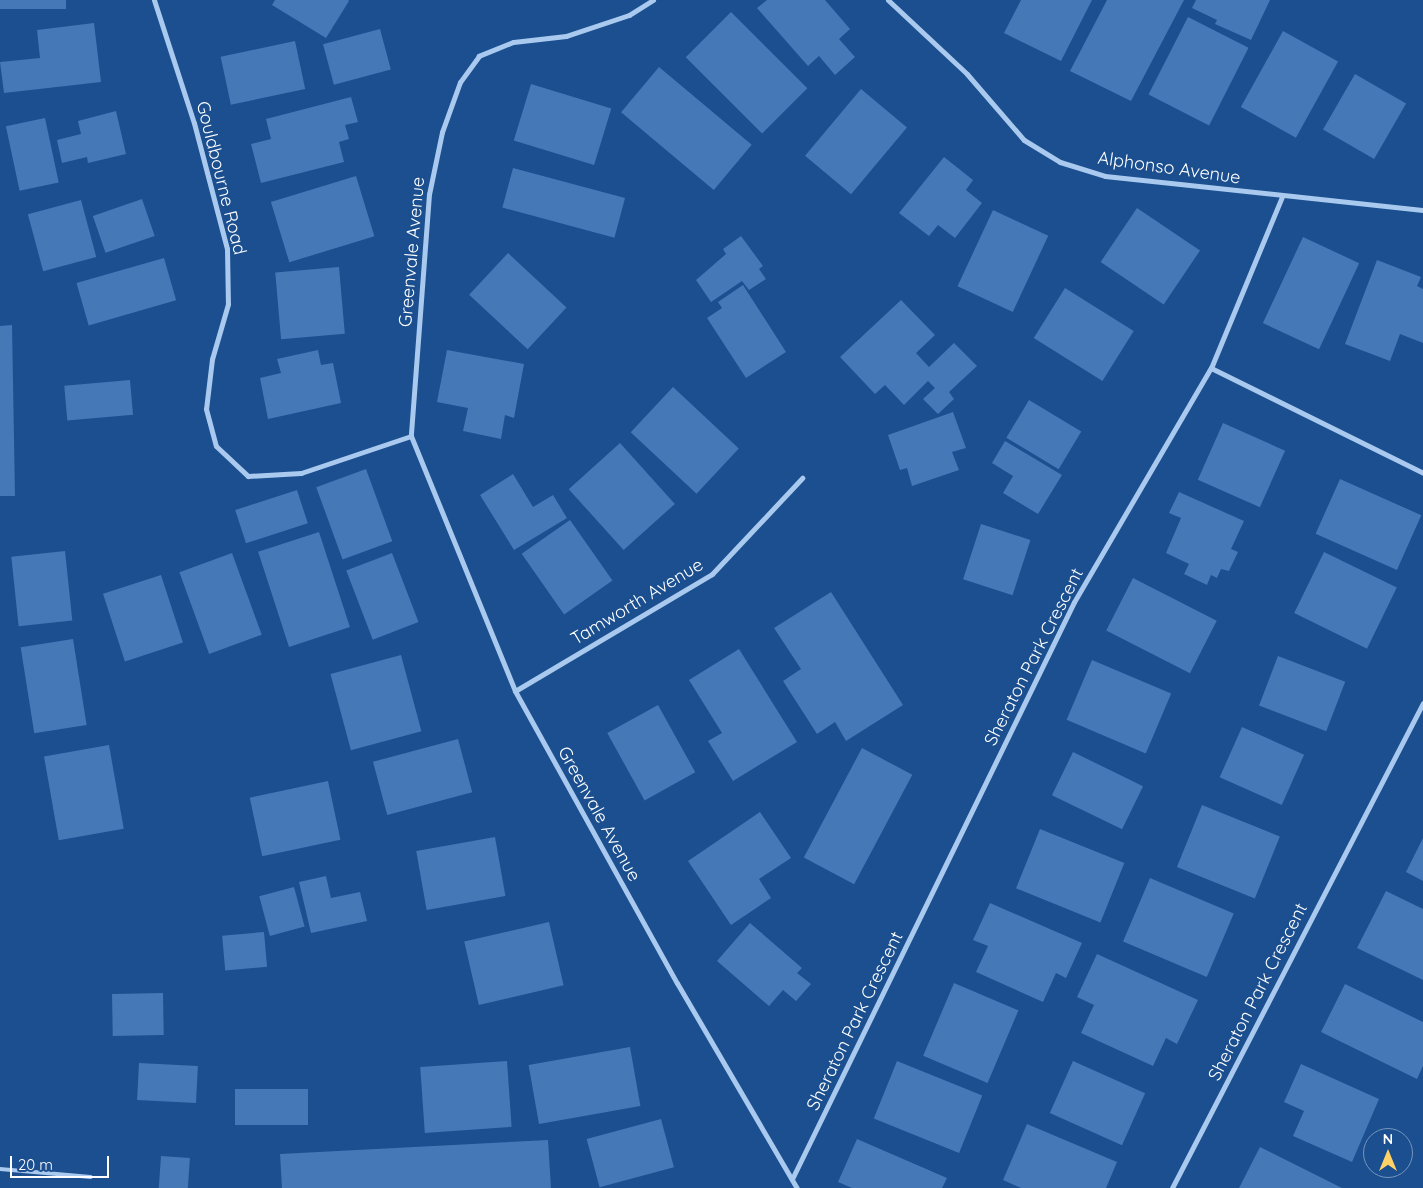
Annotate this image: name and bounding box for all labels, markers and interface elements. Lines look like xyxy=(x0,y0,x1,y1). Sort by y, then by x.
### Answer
street label: Gouldbourne Road xyxy=(191,99,251,257)
street label: Alphonso Avenue xyxy=(1096,147,1242,189)
street label: Greenvale Avenue xyxy=(395,176,429,328)
street label: Tamworth Avenue xyxy=(567,554,707,650)
street label: Sheraton Park Crescent xyxy=(980,565,1088,749)
street label: Greenvale Avenue xyxy=(553,743,645,885)
street label: Sheraton Park Crescent xyxy=(1204,900,1312,1084)
street label: Sheraton Park Crescent xyxy=(802,928,908,1114)
north arrow xyxy=(1363,1128,1413,1178)
text: N xyxy=(1383,1130,1393,1148)
scale bar xyxy=(12,1146,111,1178)
text: 20 m xyxy=(18,1155,53,1174)

